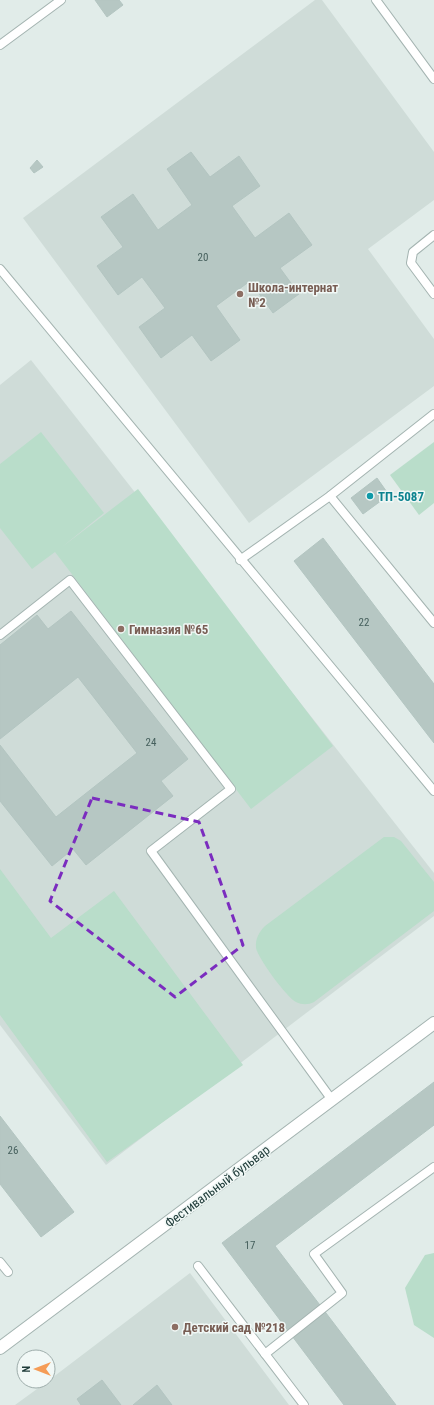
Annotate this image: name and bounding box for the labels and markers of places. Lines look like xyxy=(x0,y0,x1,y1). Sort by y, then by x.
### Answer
place label: Школа-интернат №2 xyxy=(248,280,338,310)
marker: Школа-интернат №2 xyxy=(235,289,245,299)
place label: ТП-5087 xyxy=(378,489,424,504)
marker: ТП-5087 xyxy=(365,491,375,501)
place label: Гимназия №65 xyxy=(129,622,209,637)
marker: Гимназия №65 xyxy=(116,624,126,634)
place label: Детский сад №218 xyxy=(183,1320,285,1335)
marker: Детский сад №218 xyxy=(170,1322,180,1332)

